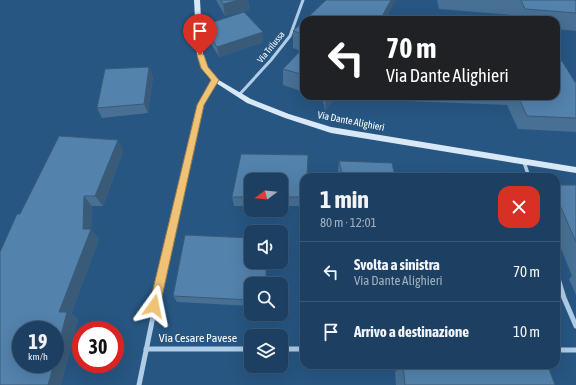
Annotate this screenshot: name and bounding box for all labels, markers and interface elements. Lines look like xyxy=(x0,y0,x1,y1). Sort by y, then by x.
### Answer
pin xyxy=(183,14,217,55)
icon: arrive xyxy=(189,20,211,42)
street label: Via Trilussa xyxy=(255,29,287,65)
icon: left xyxy=(320,32,372,84)
text: 70 m xyxy=(386,32,436,64)
text: Via Dante Alighieri xyxy=(386,65,509,86)
street label: Via Dante Alighieri xyxy=(317,109,385,133)
north arrow xyxy=(244,173,288,217)
map controls xyxy=(244,173,288,373)
text: 1 min xyxy=(320,186,369,213)
button: close xyxy=(498,186,540,228)
text: 80 m · 12:01 xyxy=(320,215,377,230)
button: sound xyxy=(244,225,288,269)
text: Svolta a sinistra xyxy=(354,256,440,273)
icon: left xyxy=(320,261,342,283)
text: 70 m xyxy=(513,263,540,280)
text: Via Dante Alighieri xyxy=(354,273,443,288)
button: search xyxy=(244,277,288,321)
position arrow xyxy=(133,285,175,327)
speed limit sign: 30 xyxy=(72,321,124,373)
icon: arrive xyxy=(320,321,342,343)
text: Arrivo a destinazione xyxy=(354,323,469,340)
text: 10 m xyxy=(513,323,540,340)
button: layers xyxy=(244,329,288,373)
text: 19 xyxy=(29,330,47,353)
street label: Via Cesare Pavese xyxy=(159,331,237,345)
text: km/h xyxy=(28,351,48,362)

